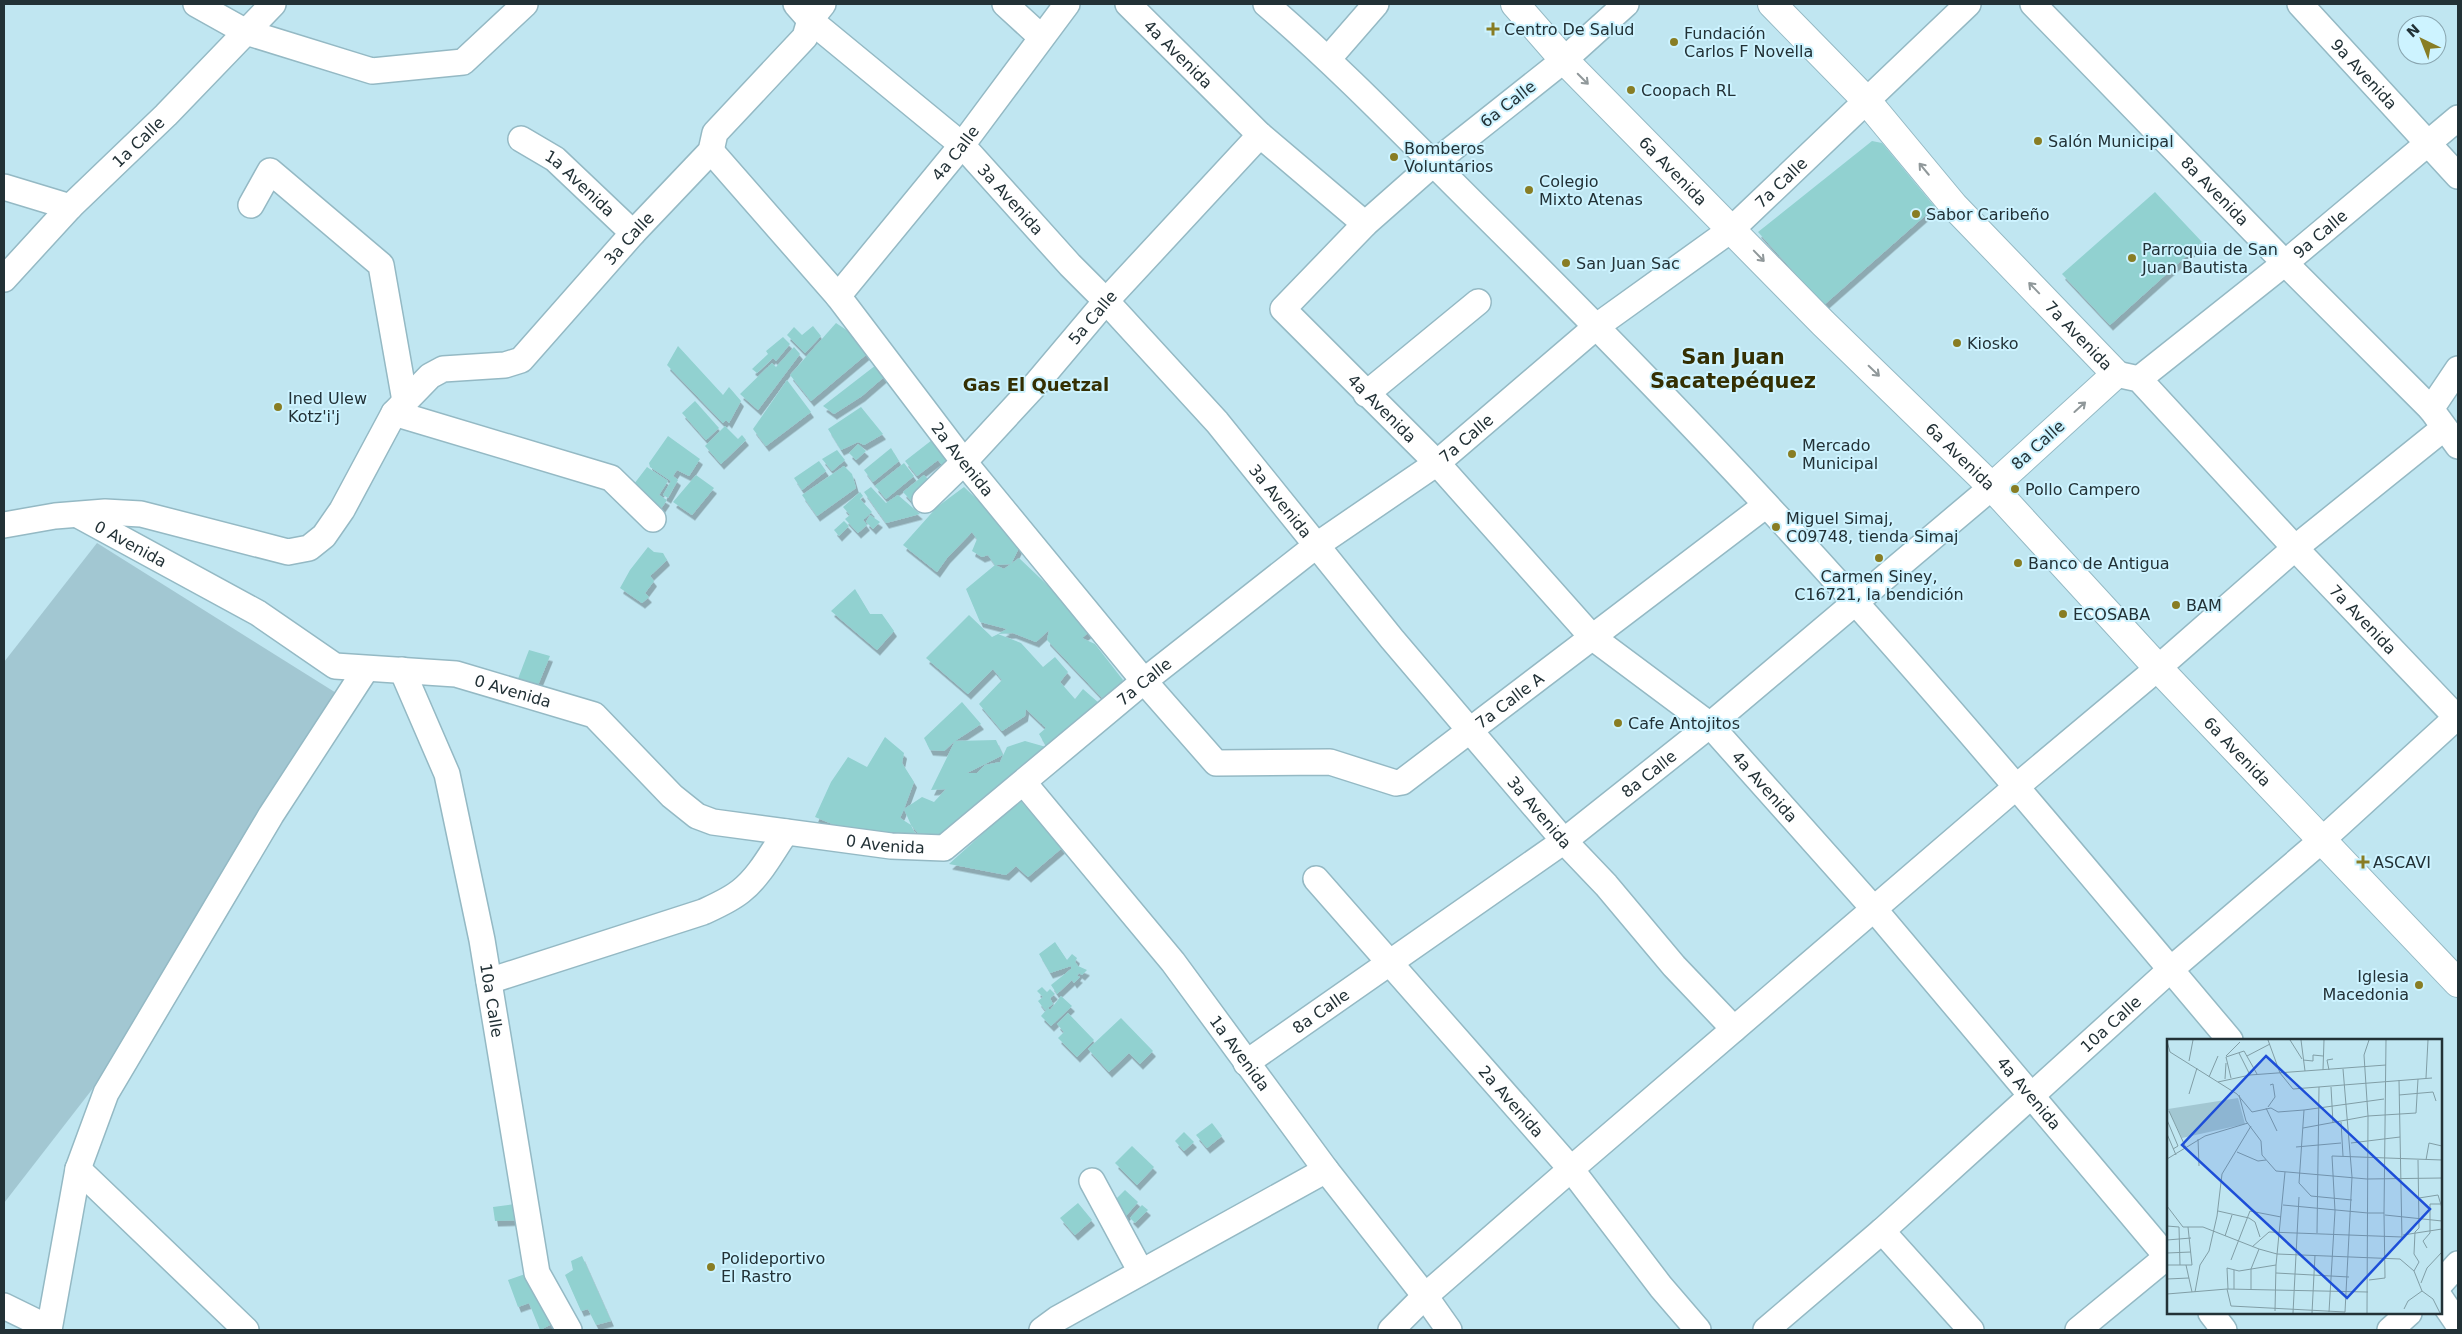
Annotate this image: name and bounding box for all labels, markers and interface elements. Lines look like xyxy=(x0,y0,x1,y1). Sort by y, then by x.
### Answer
north arrow xyxy=(2397,15,2447,65)
street label: 4a Avenida xyxy=(1140,16,1217,92)
place label: Centro De Salud xyxy=(1504,20,1634,39)
text: N xyxy=(2403,21,2423,40)
marker: Centro De Salud xyxy=(1486,22,1500,36)
place label: Fundación Carlos F Novella xyxy=(1684,24,1813,61)
street label: 9a Avenida xyxy=(2327,35,2401,113)
marker: Fundación Carlos F Novella xyxy=(1668,36,1680,48)
one-way arrow xyxy=(1577,73,1589,85)
street label: 6a Calle xyxy=(1477,77,1539,131)
place label: Coopach RL xyxy=(1641,81,1736,100)
marker: Coopach RL xyxy=(1625,84,1637,96)
street label: 1a Calle xyxy=(108,112,168,171)
street label: 4a Calle xyxy=(927,122,983,184)
street label: 6a Avenida xyxy=(1635,132,1711,209)
place label: Salón Municipal xyxy=(2048,132,2174,151)
marker: Salón Municipal xyxy=(2032,135,2044,147)
place label: Bomberos Voluntarios xyxy=(1404,139,1493,176)
street label: 1a Avenida xyxy=(542,146,619,220)
marker: Bomberos Voluntarios xyxy=(1388,151,1400,163)
street label: 7a Calle xyxy=(1751,153,1811,212)
street label: 8a Avenida xyxy=(2177,153,2253,230)
street label: 3a Avenida xyxy=(974,160,1048,239)
one-way arrow xyxy=(1918,163,1929,176)
place label: Colegio Mixto Atenas xyxy=(1539,172,1643,209)
marker: Colegio Mixto Atenas xyxy=(1523,184,1535,196)
place label: Sabor Caribeño xyxy=(1926,205,2050,224)
street label: 9a Calle xyxy=(2289,206,2351,262)
street label: 3a Calle xyxy=(600,208,658,269)
marker: Sabor Caribeño xyxy=(1910,208,1922,220)
place label: Parroquia de San Juan Bautista xyxy=(2141,240,2278,277)
one-way arrow xyxy=(1753,250,1765,263)
marker: Parroquia de San Juan Bautista xyxy=(2126,252,2138,264)
place label: San Juan Sac xyxy=(1576,254,1680,273)
marker: San Juan Sac xyxy=(1560,257,1572,269)
one-way arrow xyxy=(2028,282,2040,295)
street label: 5a Calle xyxy=(1064,286,1121,348)
street label: 7a Avenida xyxy=(2041,297,2117,374)
place label: Kiosko xyxy=(1967,334,2019,353)
marker: Kiosko xyxy=(1951,337,1963,349)
district label: San Juan Sacatepéquez xyxy=(1650,345,1816,393)
one-way arrow xyxy=(1867,365,1879,377)
street label: 4a Avenida xyxy=(1344,370,1420,446)
district label: Gas El Quetzal xyxy=(963,374,1109,395)
place label: Ined Ulew Kotz'i'j xyxy=(288,389,367,426)
marker: Ined Ulew Kotz'i'j xyxy=(272,401,284,413)
one-way arrow xyxy=(2074,401,2087,413)
street label: 7a Calle xyxy=(1435,410,1497,466)
street label: 8a Calle xyxy=(2008,416,2068,474)
street label: 2a Avenida xyxy=(928,418,998,500)
street label: 6a Avenida xyxy=(1922,419,1999,494)
place label: Mercado Municipal xyxy=(1802,436,1878,473)
marker: Mercado Municipal xyxy=(1786,448,1798,460)
street label: 3a Avenida xyxy=(1245,460,1316,542)
place label: Pollo Campero xyxy=(2025,480,2140,499)
marker: Pollo Campero xyxy=(2009,483,2021,495)
place label: Miguel Simaj, C09748, tienda Simaj xyxy=(1786,509,1958,546)
street label: 0 Avenida xyxy=(91,516,170,571)
marker: Miguel Simaj, C09748, tienda Simaj xyxy=(1770,521,1782,533)
marker: Carmen Siney, C16721, la bendición xyxy=(1873,552,1885,564)
place label: Banco de Antigua xyxy=(2028,554,2170,573)
marker: Banco de Antigua xyxy=(2012,557,2024,569)
place label: Carmen Siney, C16721, la bendición xyxy=(1794,567,1964,604)
street label: 7a Avenida xyxy=(2325,581,2401,658)
place label: BAM xyxy=(2186,596,2222,615)
marker: BAM xyxy=(2170,599,2182,611)
place label: ECOSABA xyxy=(2073,605,2150,624)
marker: ECOSABA xyxy=(2057,608,2069,620)
street label: 7a Calle xyxy=(1113,654,1175,709)
street label: 7a Calle A xyxy=(1471,668,1547,732)
street label: 0 Avenida xyxy=(472,671,554,711)
street label: 6a Avenida xyxy=(2200,713,2275,790)
place label: Cafe Antojitos xyxy=(1628,714,1740,733)
marker: Cafe Antojitos xyxy=(1612,717,1624,729)
street label: 8a Calle xyxy=(1617,746,1680,801)
street label: 4a Avenida xyxy=(1728,747,1802,826)
street label: 3a Avenida xyxy=(1503,772,1576,852)
street label: 0 Avenida xyxy=(845,831,925,857)
place label: ASCAVI xyxy=(2373,853,2431,872)
marker: ASCAVI xyxy=(2357,856,2369,868)
street label: 10a Calle xyxy=(476,962,507,1039)
place label: Iglesia Macedonia xyxy=(2322,967,2409,1004)
marker: Iglesia Macedonia xyxy=(2413,979,2425,991)
street label: 8a Calle xyxy=(1289,985,1353,1037)
street label: 10a Calle xyxy=(2076,992,2145,1056)
street label: 1a Avenida xyxy=(1206,1012,1274,1095)
inset map xyxy=(2167,1039,2442,1314)
street label: 4a Avenida xyxy=(1993,1053,2065,1133)
street label: 2a Avenida xyxy=(1475,1062,1548,1141)
place label: Polideportivo El Rastro xyxy=(721,1249,825,1286)
marker: Polideportivo El Rastro xyxy=(705,1261,717,1273)

